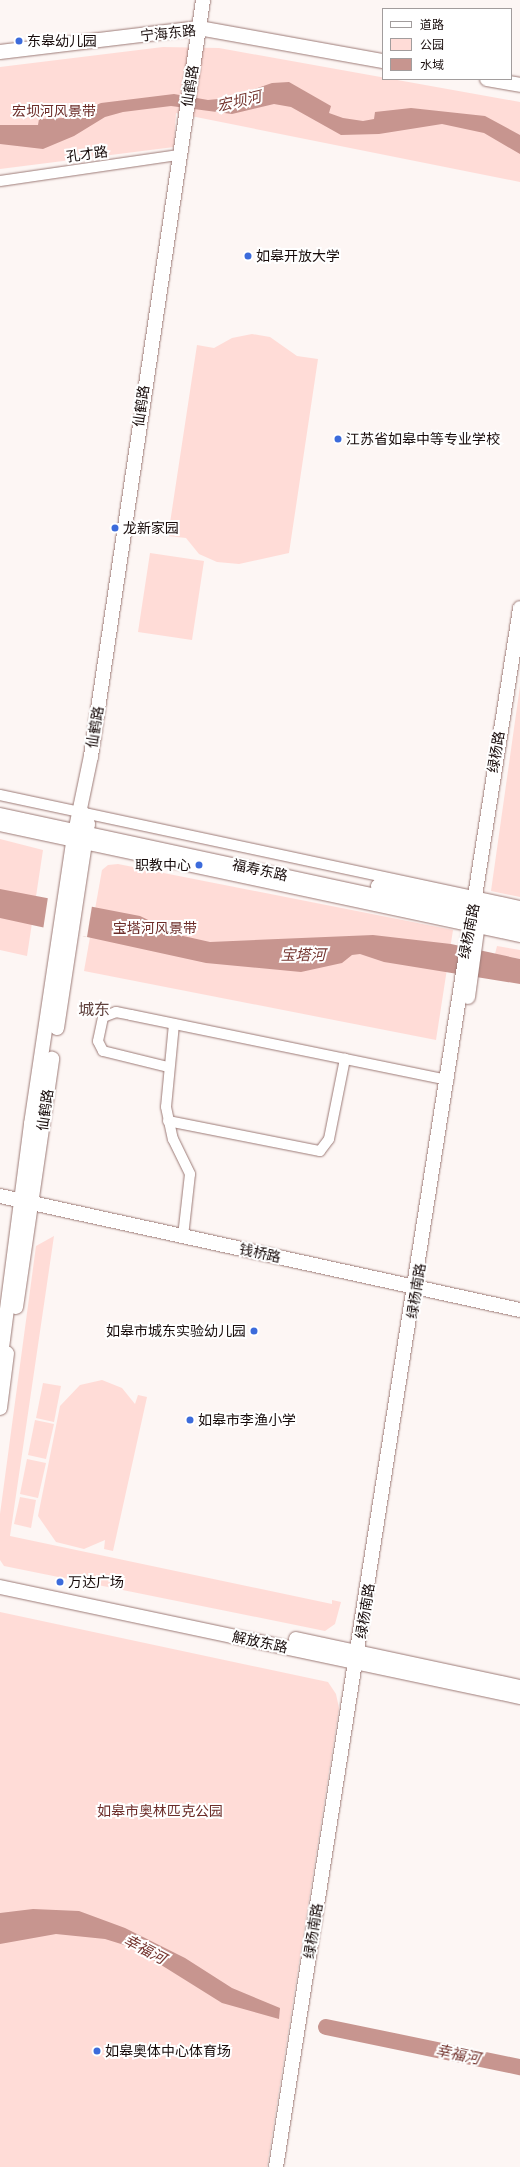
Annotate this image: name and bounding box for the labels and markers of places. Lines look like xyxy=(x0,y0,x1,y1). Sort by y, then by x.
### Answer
place label: 东皋幼儿园 xyxy=(27,33,97,49)
marker: 东皋幼儿园 xyxy=(14,36,24,46)
place label: 如皋开放大学 xyxy=(256,248,340,264)
marker: 如皋开放大学 xyxy=(243,251,253,261)
place label: 江苏省如皋中等专业学校 xyxy=(346,431,500,447)
marker: 江苏省如皋中等专业学校 xyxy=(333,434,343,444)
place label: 龙新家园 xyxy=(123,520,179,536)
marker: 龙新家园 xyxy=(110,523,120,533)
place label: 职教中心 xyxy=(135,857,191,873)
marker: 职教中心 xyxy=(194,860,204,870)
place label: 如皋市城东实验幼儿园 xyxy=(106,1323,246,1339)
marker: 如皋市城东实验幼儿园 xyxy=(249,1326,259,1336)
place label: 如皋市李渔小学 xyxy=(198,1412,296,1428)
marker: 如皋市李渔小学 xyxy=(185,1415,195,1425)
place label: 万达广场 xyxy=(68,1574,124,1590)
marker: 万达广场 xyxy=(55,1577,65,1587)
place label: 如皋奥体中心体育场 xyxy=(105,2043,231,2059)
marker: 如皋奥体中心体育场 xyxy=(92,2046,102,2056)

